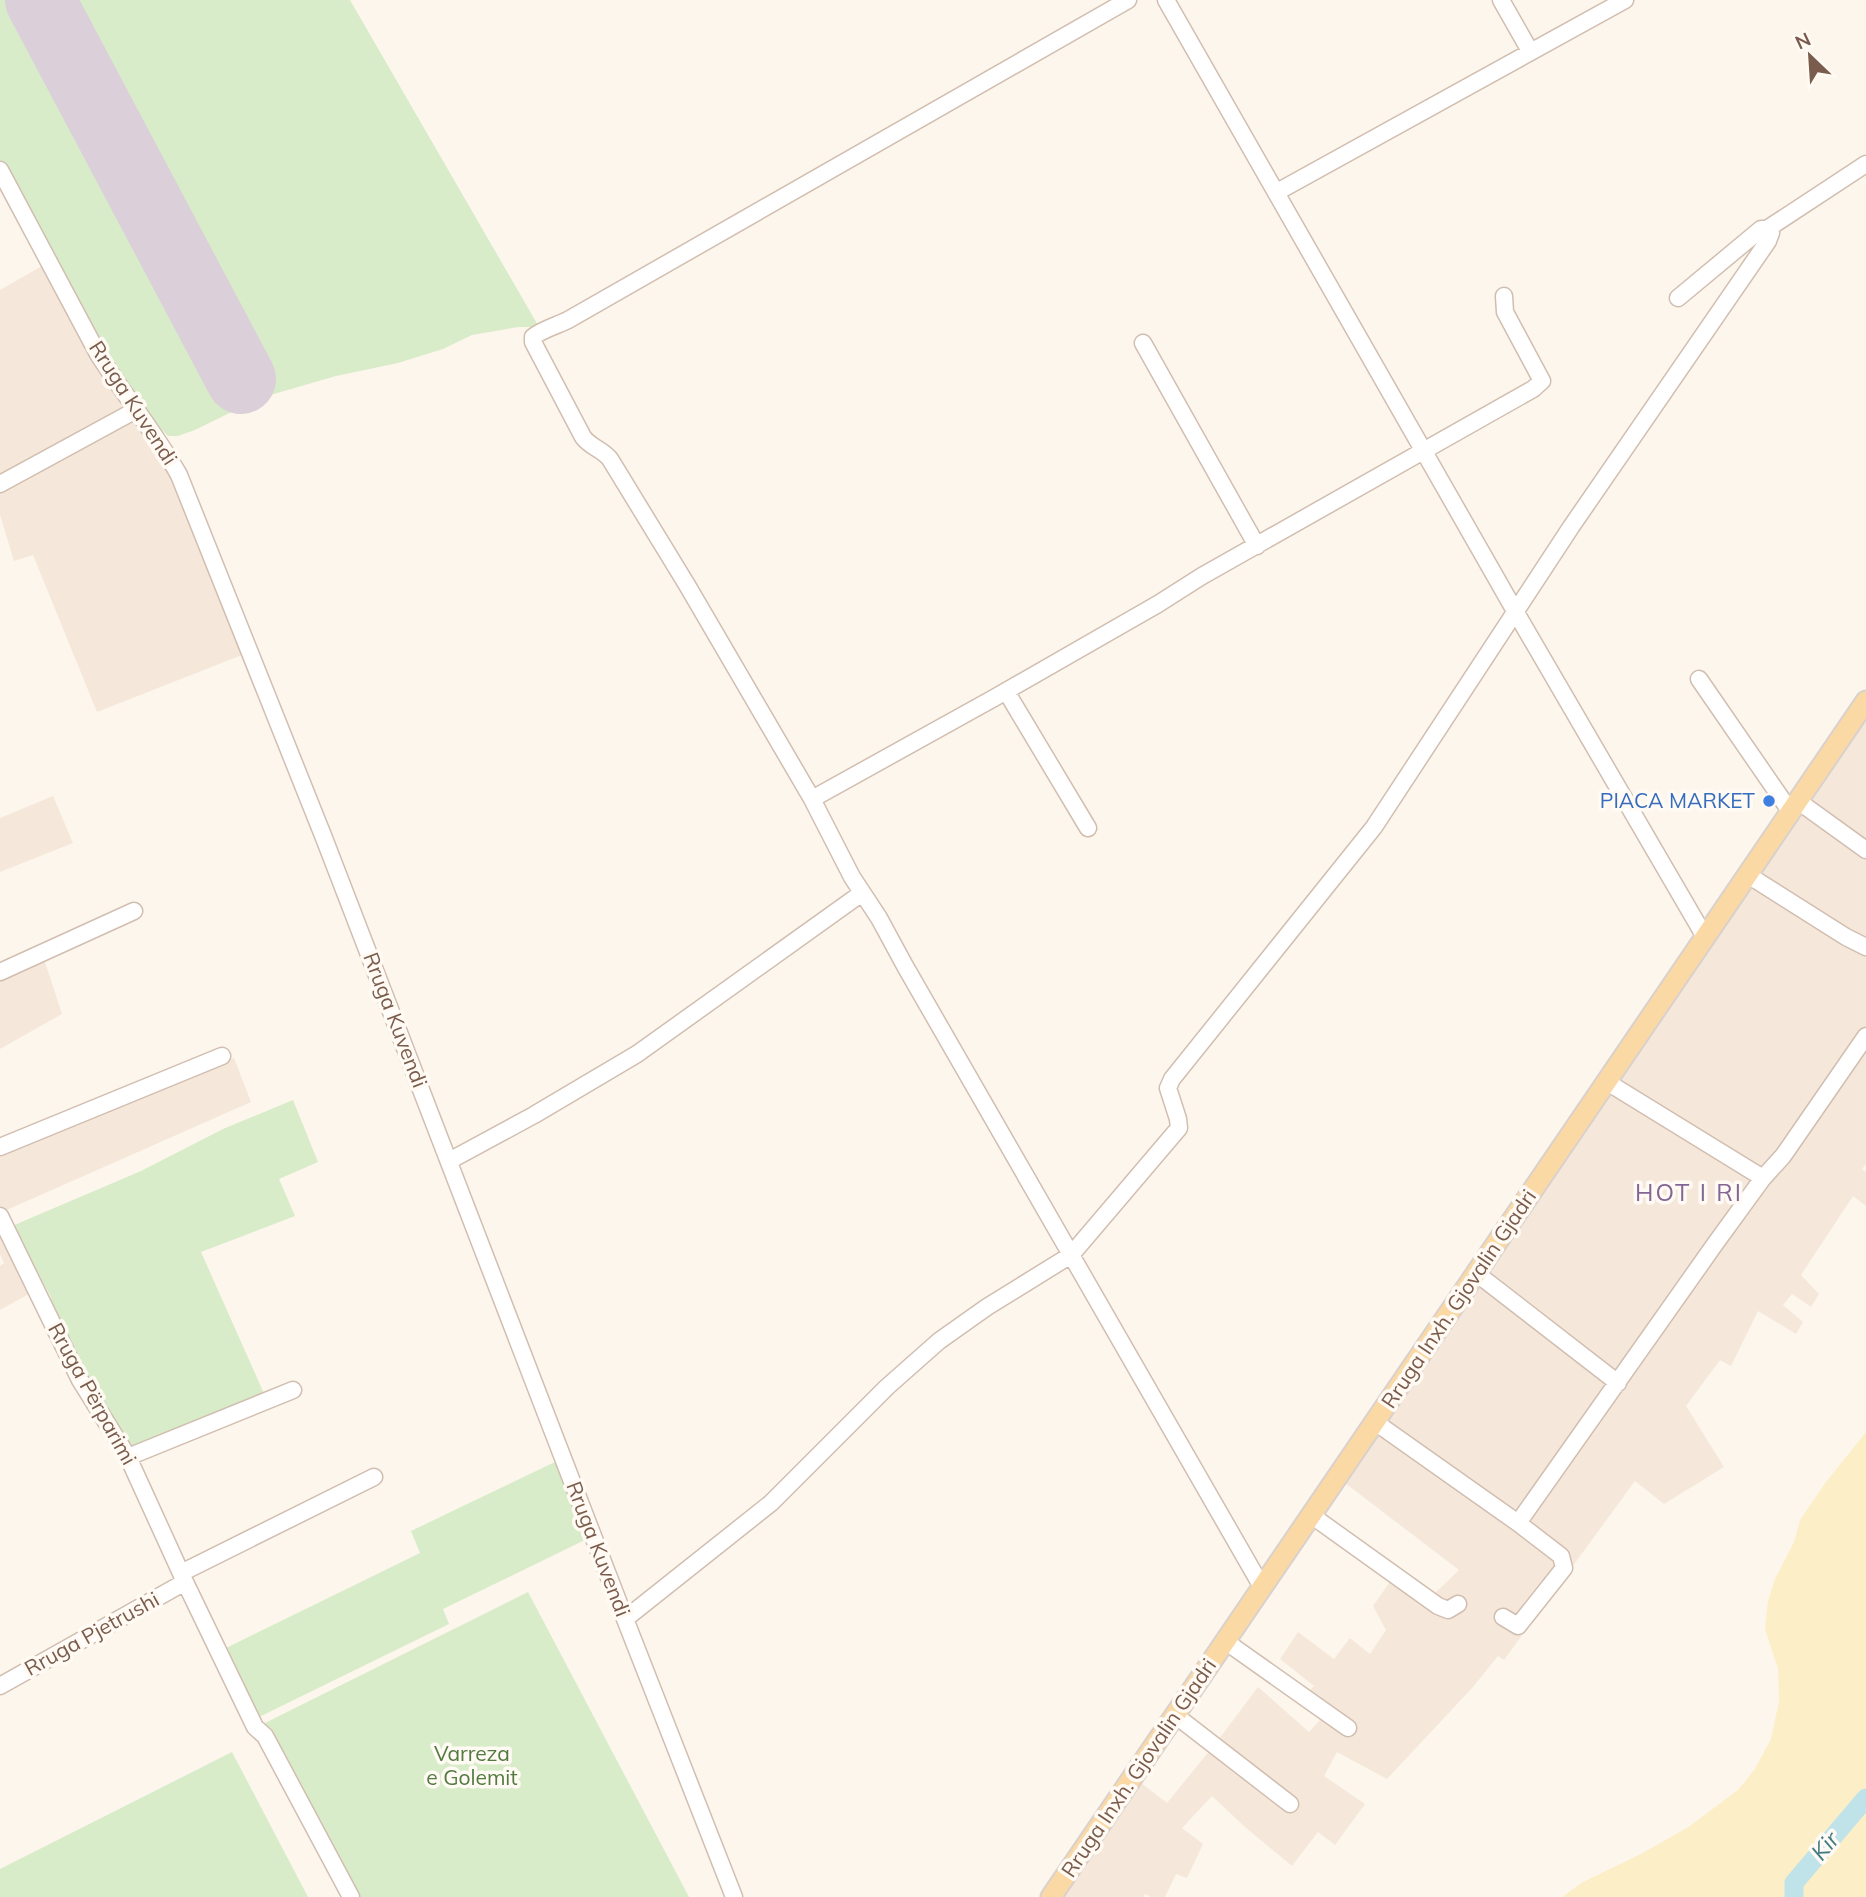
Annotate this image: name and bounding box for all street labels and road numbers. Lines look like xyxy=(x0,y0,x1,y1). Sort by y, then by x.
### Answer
street label: Rruga Kuvendi xyxy=(84,336,184,469)
street label: Rruga Kuvendi xyxy=(358,948,434,1091)
street label: Rruga Inxh. Gjovalin Gjadri xyxy=(1375,1184,1541,1413)
street label: Rruga Përparimi xyxy=(43,1318,143,1469)
street label: Rruga Kuvendi xyxy=(561,1477,637,1620)
street label: Rruga Pjetrushi xyxy=(20,1585,163,1681)
street label: Rruga Inxh. Gjovalin Gjadri xyxy=(1055,1653,1221,1882)

